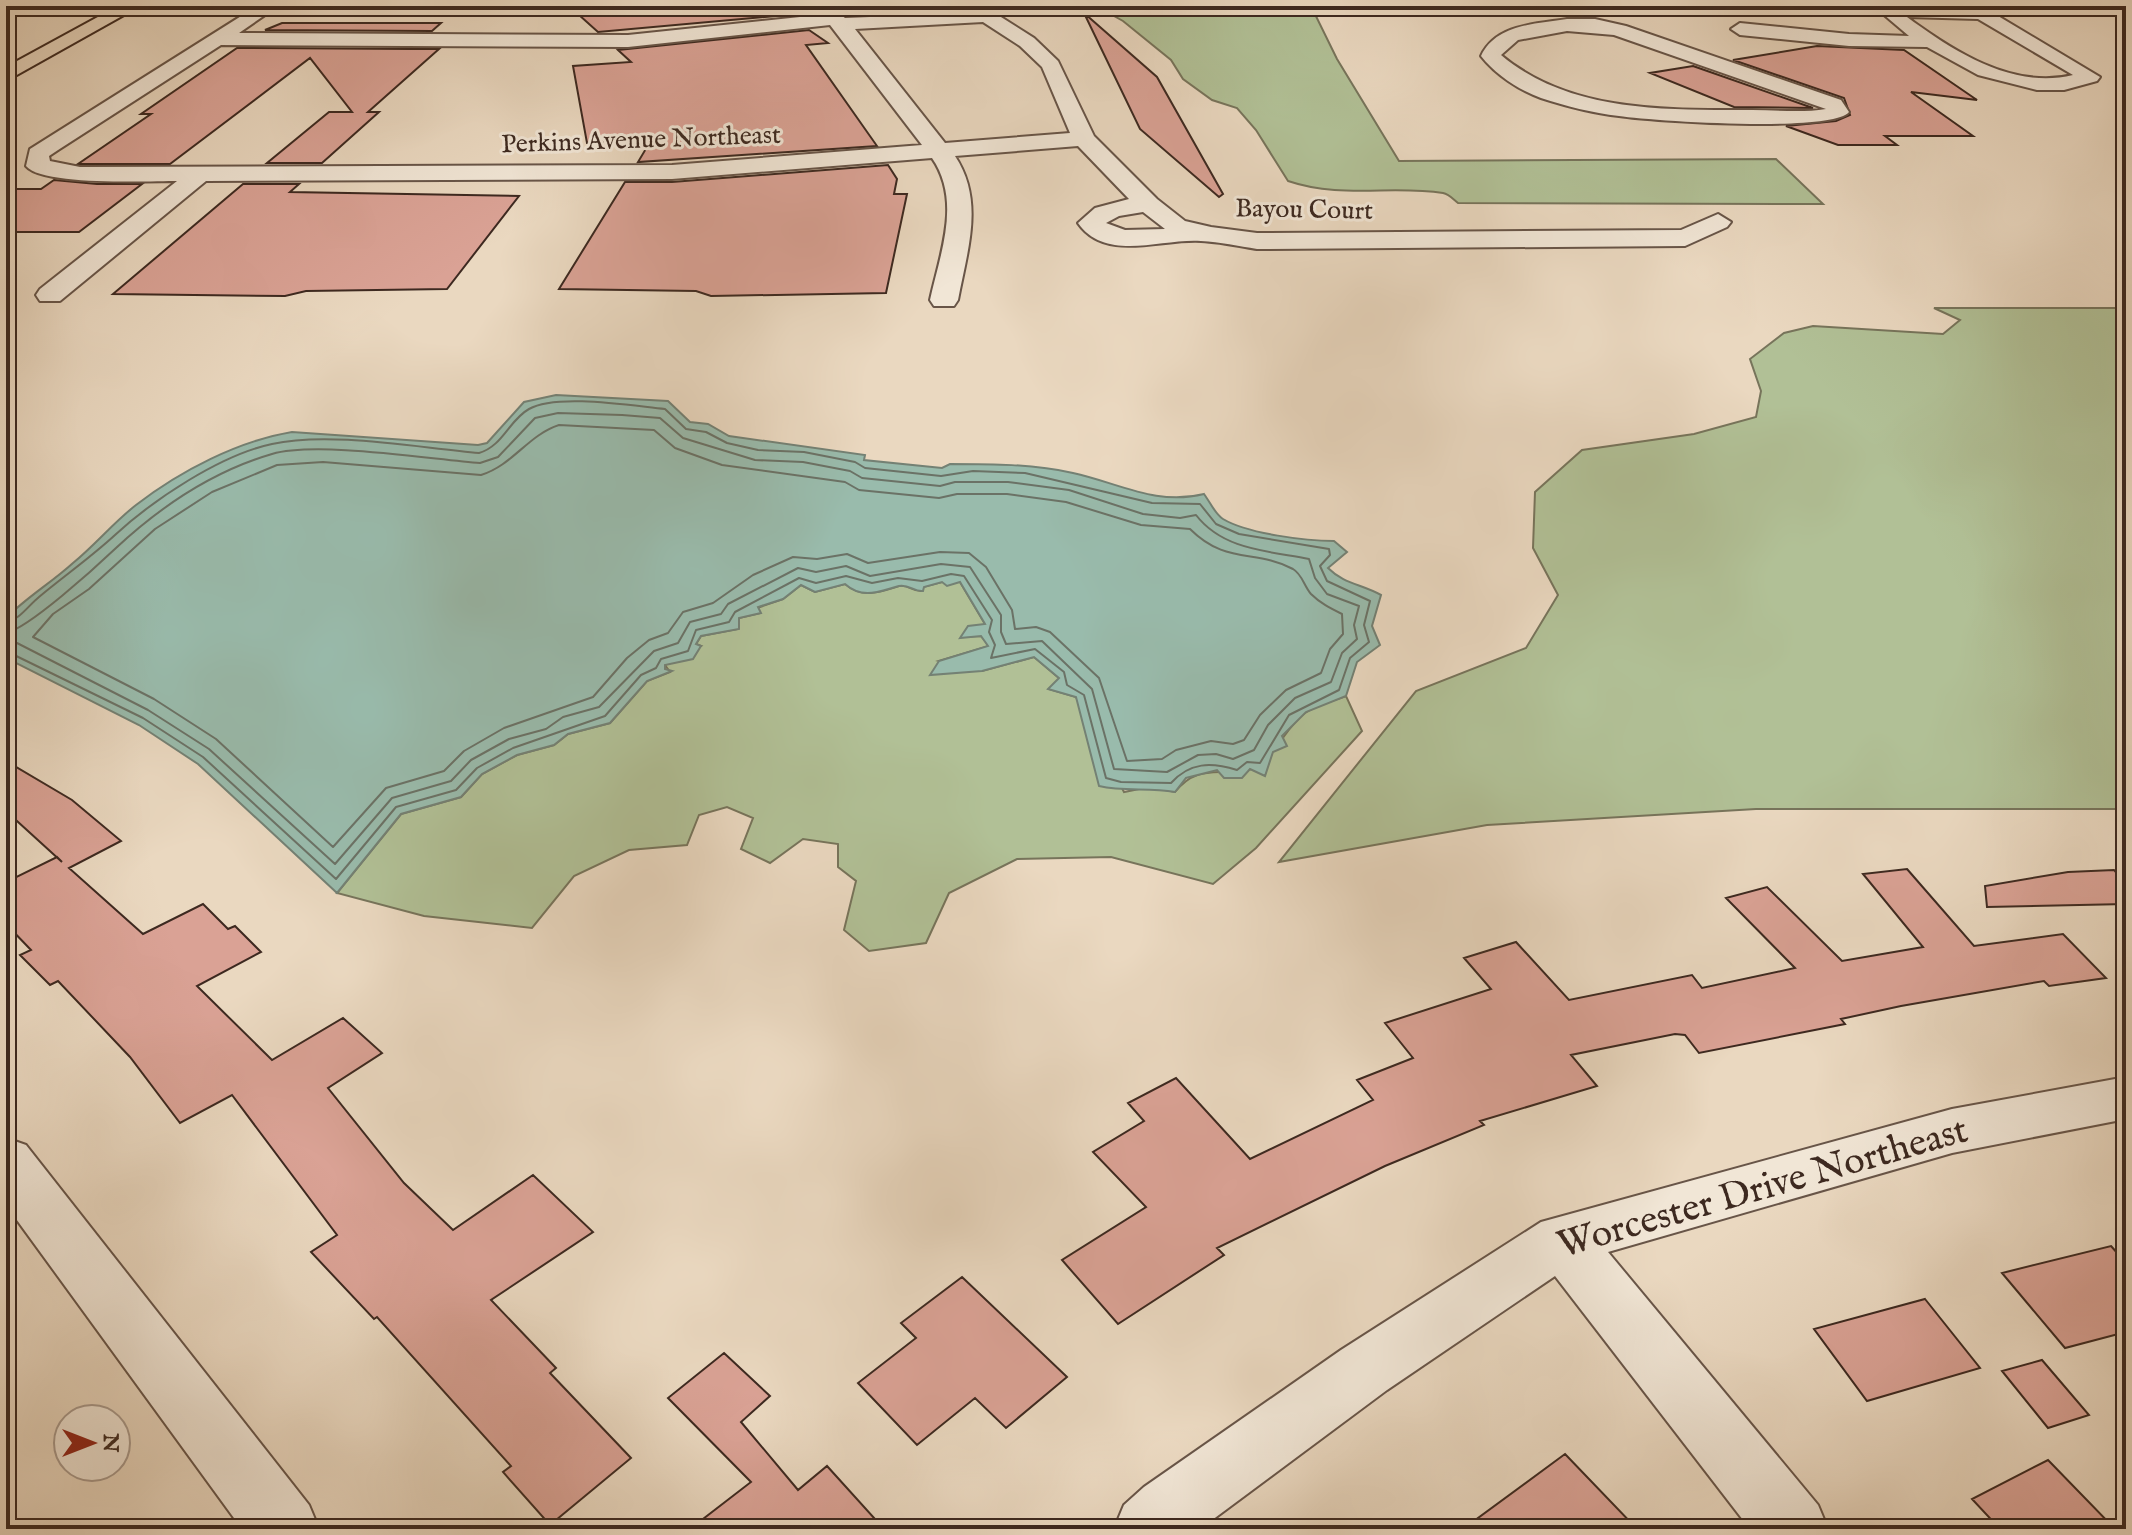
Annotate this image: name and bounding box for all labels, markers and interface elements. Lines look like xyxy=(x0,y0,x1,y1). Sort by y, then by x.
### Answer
street label: Perkins Avenue Northeast xyxy=(501,119,782,161)
street label: Bayou Court xyxy=(1235,192,1373,228)
street label: Worcester Drive Northeast xyxy=(1552,1107,1974,1271)
north arrow xyxy=(52,1403,132,1483)
text: N xyxy=(96,1432,124,1453)

